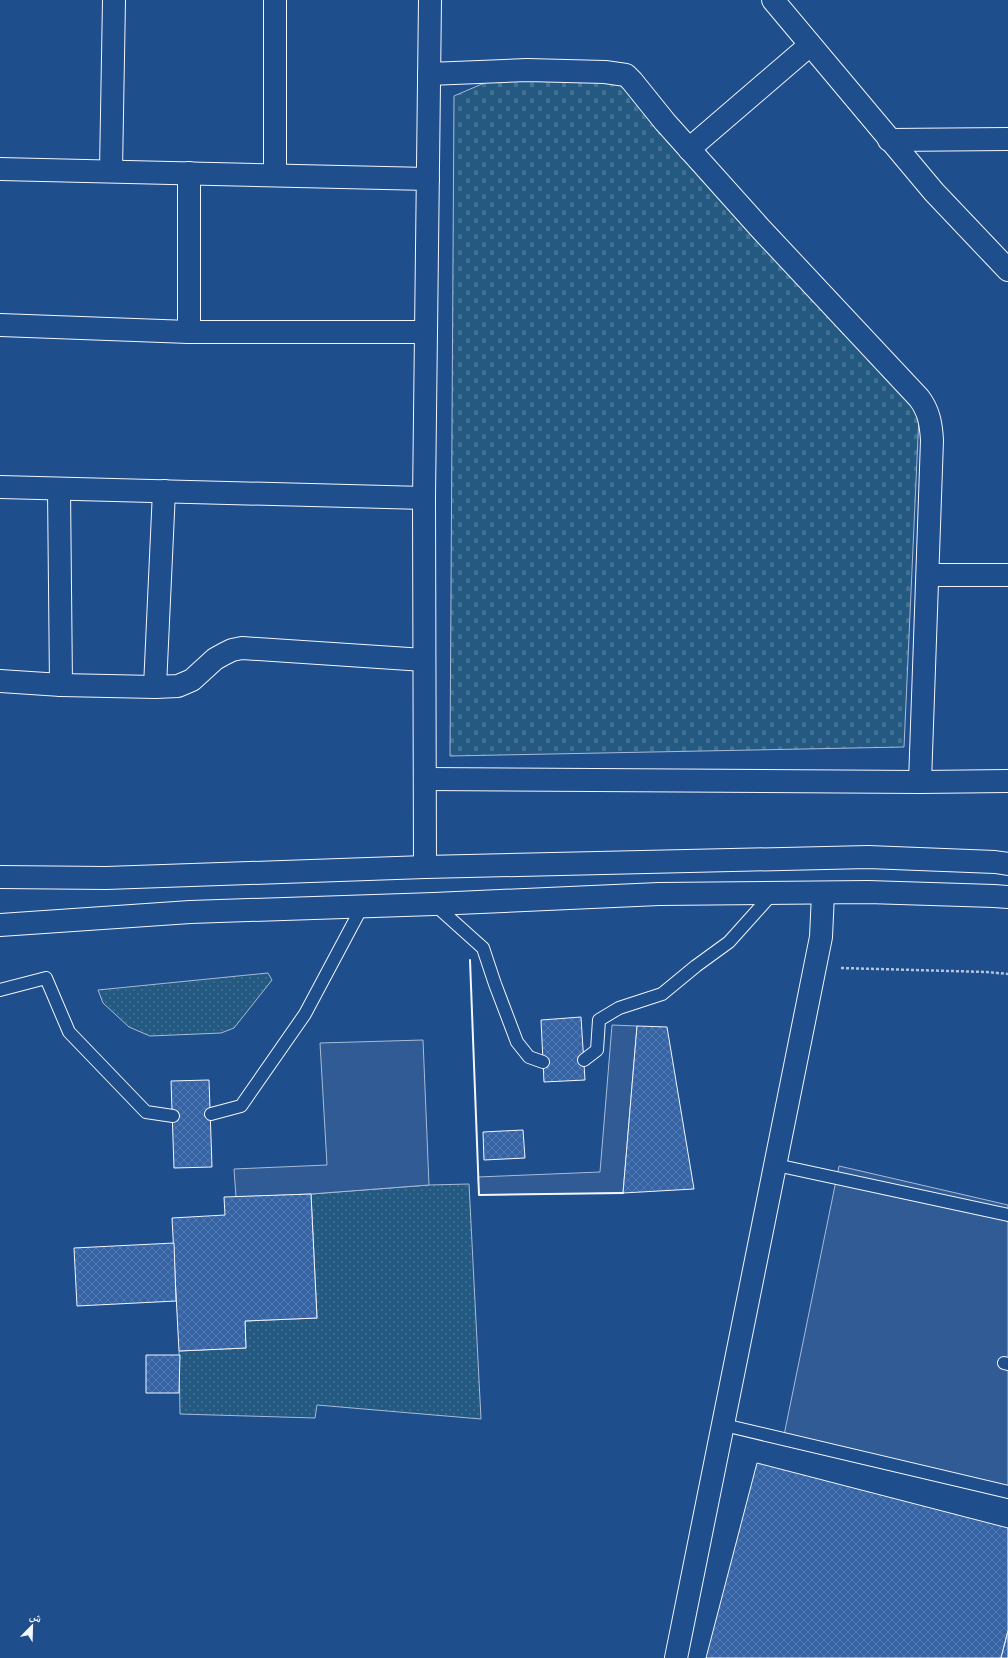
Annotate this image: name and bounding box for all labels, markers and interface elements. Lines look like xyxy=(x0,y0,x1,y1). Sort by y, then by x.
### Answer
north arrow xyxy=(12,1606,52,1646)
text: ش xyxy=(27,1609,44,1627)

